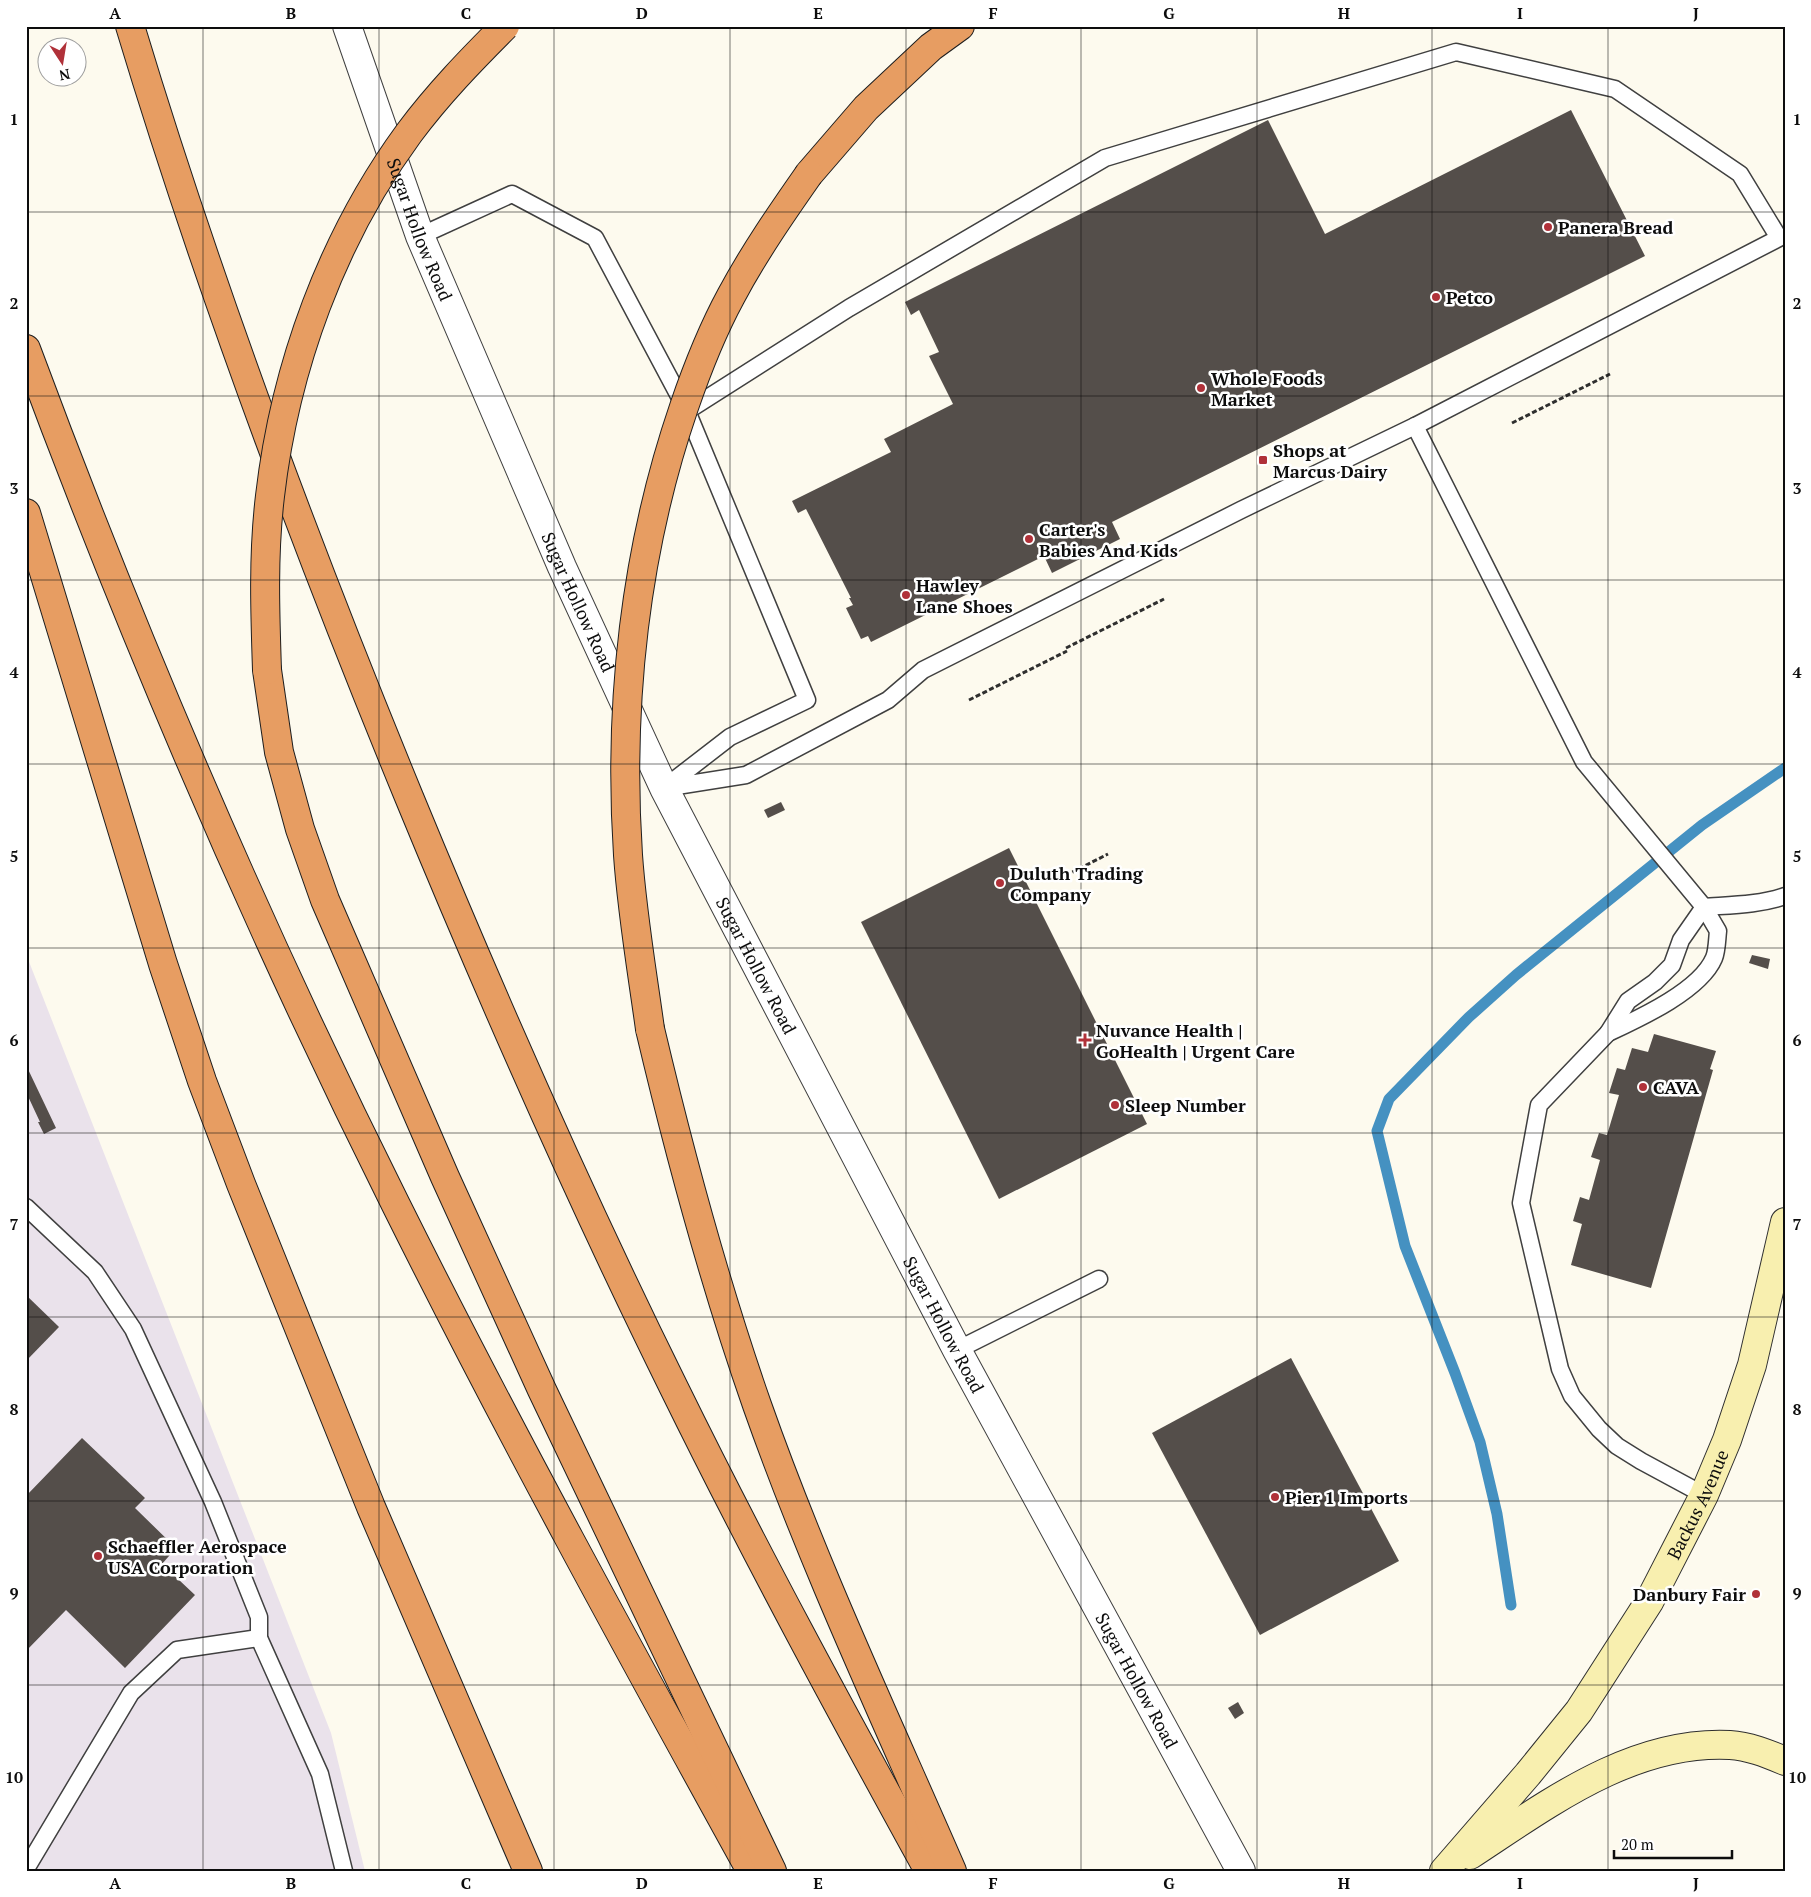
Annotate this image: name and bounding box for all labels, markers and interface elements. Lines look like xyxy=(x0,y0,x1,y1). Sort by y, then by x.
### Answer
text: A xyxy=(109,2,121,24)
text: B xyxy=(286,2,296,24)
text: C xyxy=(461,2,471,24)
text: D xyxy=(636,2,648,24)
text: E xyxy=(813,2,823,24)
text: F xyxy=(988,2,998,24)
text: G xyxy=(1163,2,1175,24)
text: H xyxy=(1338,2,1350,24)
text: I xyxy=(1517,2,1523,24)
text: J xyxy=(1693,2,1699,24)
north arrow xyxy=(38,38,88,88)
text: N xyxy=(57,65,72,86)
text: 1 xyxy=(9,108,19,130)
text: 1 xyxy=(1792,108,1802,130)
street label: Sugar Hollow Road xyxy=(382,155,458,304)
place label: Panera Bread xyxy=(1558,215,1673,239)
marker: Panera Bread xyxy=(1542,221,1554,233)
place label: Petco xyxy=(1446,285,1493,309)
marker: Petco xyxy=(1430,291,1442,303)
text: 2 xyxy=(9,292,19,314)
text: 2 xyxy=(1792,292,1802,314)
place label: Whole Foods Market xyxy=(1211,366,1323,411)
marker: Whole Foods Market xyxy=(1195,382,1207,394)
place label: Shops at Marcus Dairy xyxy=(1273,438,1388,483)
marker: Shops at Marcus Dairy xyxy=(1257,454,1269,466)
text: 3 xyxy=(9,477,19,499)
text: 3 xyxy=(1792,477,1802,499)
place label: Carter's Babies And Kids xyxy=(1039,517,1178,562)
street label: Sugar Hollow Road xyxy=(536,528,621,676)
marker: Carter's Babies And Kids xyxy=(1023,533,1035,545)
place label: Hawley Lane Shoes xyxy=(916,573,1013,618)
marker: Hawley Lane Shoes xyxy=(900,589,912,601)
text: 4 xyxy=(9,661,19,683)
text: 4 xyxy=(1792,661,1802,683)
text: 5 xyxy=(9,845,19,867)
text: 5 xyxy=(1792,845,1802,867)
place label: Duluth Trading Company xyxy=(1010,861,1144,906)
marker: Duluth Trading Company xyxy=(994,877,1006,889)
street label: Sugar Hollow Road xyxy=(711,893,802,1038)
place label: Nuvance Health | GoHealth | Urgent Care xyxy=(1096,1018,1295,1063)
text: 6 xyxy=(9,1029,19,1051)
text: 6 xyxy=(1792,1029,1802,1051)
marker: Nuvance Health | GoHealth | Urgent Care xyxy=(1078,1033,1092,1047)
place label: CAVA xyxy=(1653,1075,1700,1099)
marker: CAVA xyxy=(1637,1081,1649,1093)
place label: Sleep Number xyxy=(1125,1093,1246,1117)
marker: Sleep Number xyxy=(1109,1099,1121,1111)
text: 7 xyxy=(9,1213,19,1235)
text: 7 xyxy=(1792,1213,1802,1235)
street label: Sugar Hollow Road xyxy=(898,1252,990,1397)
text: 8 xyxy=(9,1398,19,1420)
text: 8 xyxy=(1792,1398,1802,1420)
street label: Backus Avenue xyxy=(1661,1446,1734,1563)
place label: Pier 1 Imports xyxy=(1285,1485,1408,1509)
marker: Pier 1 Imports xyxy=(1269,1491,1281,1503)
place label: Schaeffler Aerospace USA Corporation xyxy=(108,1534,287,1579)
marker: Schaeffler Aerospace USA Corporation xyxy=(92,1550,104,1562)
text: 9 xyxy=(9,1582,19,1604)
place label: Danbury Fair xyxy=(1633,1582,1746,1606)
text: 9 xyxy=(1792,1582,1802,1604)
marker: Danbury Fair xyxy=(1750,1588,1762,1600)
street label: Sugar Hollow Road xyxy=(1090,1608,1184,1753)
text: 10 xyxy=(5,1766,23,1788)
text: 10 xyxy=(1788,1766,1806,1788)
scale bar xyxy=(1614,1827,1731,1859)
text: 20 m xyxy=(1621,1834,1654,1854)
text: A xyxy=(109,1872,121,1894)
text: B xyxy=(286,1872,296,1894)
text: C xyxy=(461,1872,471,1894)
text: D xyxy=(636,1872,648,1894)
text: E xyxy=(813,1872,823,1894)
text: F xyxy=(988,1872,998,1894)
text: G xyxy=(1163,1872,1175,1894)
text: H xyxy=(1338,1872,1350,1894)
text: I xyxy=(1517,1872,1523,1894)
text: J xyxy=(1693,1872,1699,1894)

